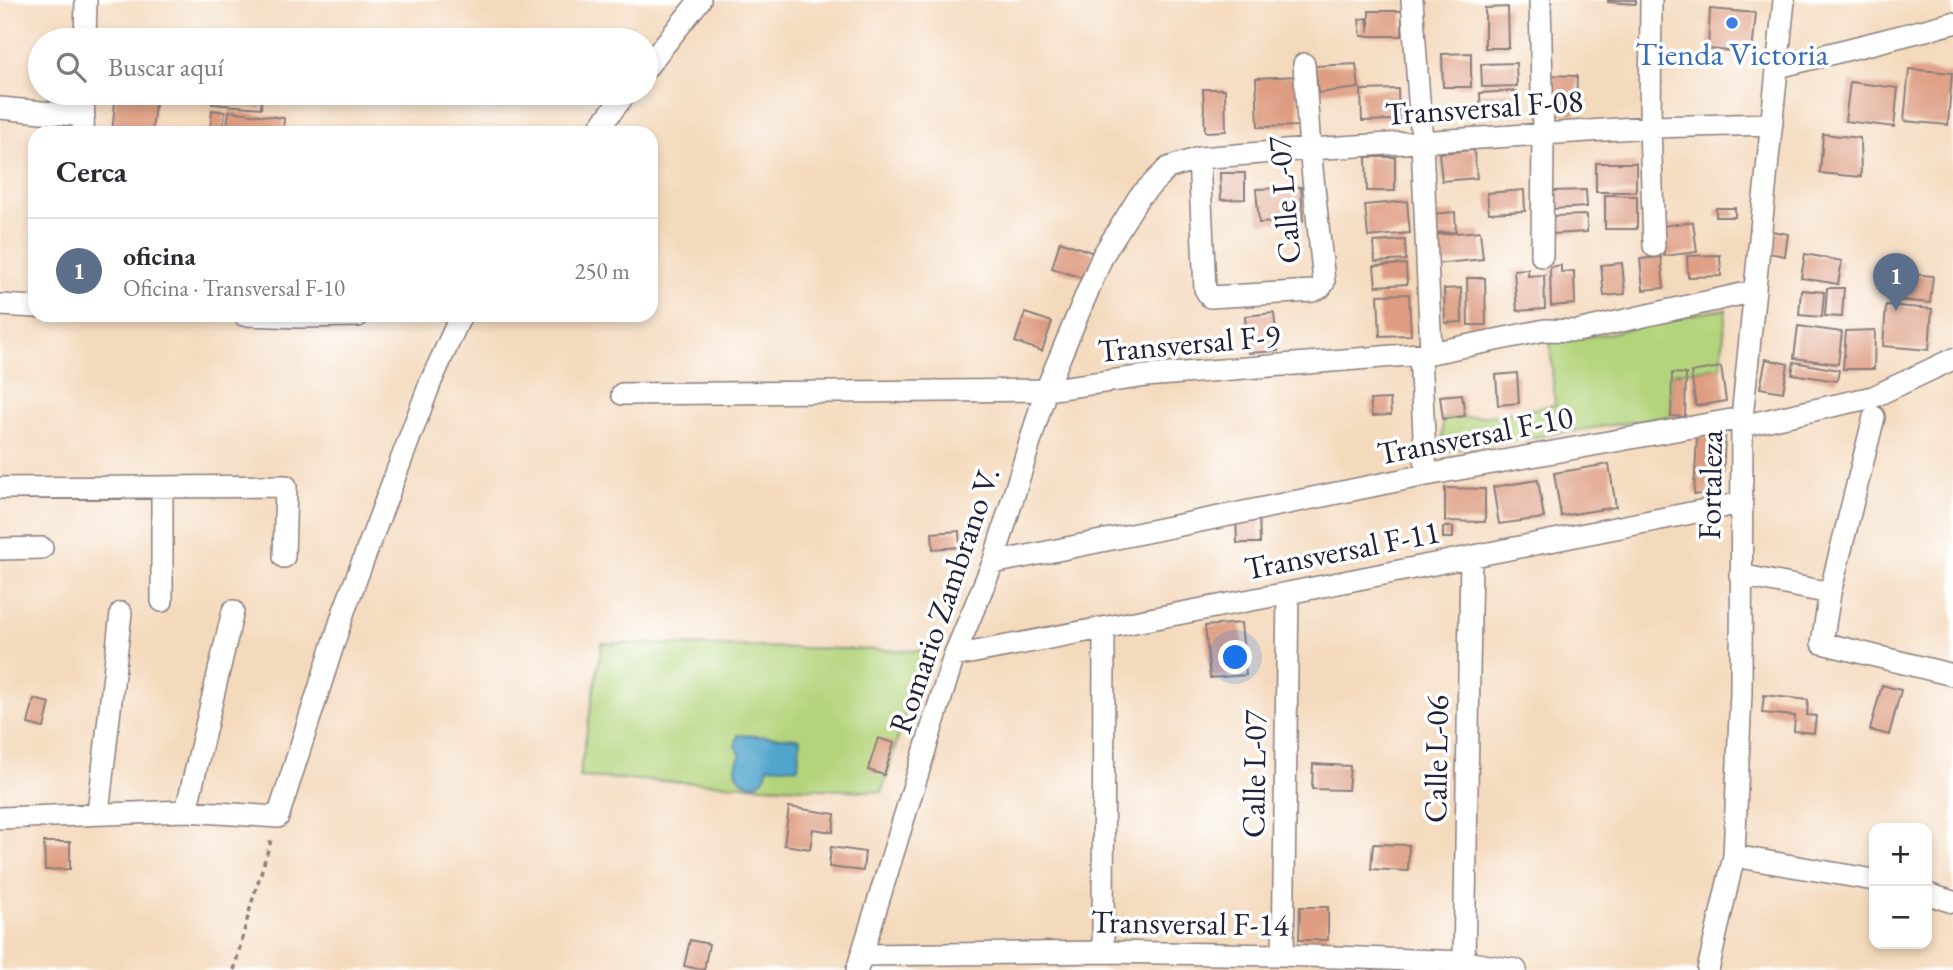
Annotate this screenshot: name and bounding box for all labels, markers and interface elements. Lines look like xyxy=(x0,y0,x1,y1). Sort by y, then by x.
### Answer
marker: Tienda Victoria xyxy=(1724,15,1740,31)
search box xyxy=(28,28,658,105)
place label: Tienda Victoria xyxy=(1636,33,1829,75)
icon: search xyxy=(52,48,90,86)
text: Buscar aquí xyxy=(108,50,224,84)
street label: Transversal F-08 xyxy=(1384,79,1584,135)
street label: Calle L-07 xyxy=(1257,134,1310,266)
text: Cerca xyxy=(56,152,127,191)
text: oficina xyxy=(123,239,196,273)
pin: 1 xyxy=(1873,253,1919,311)
text: 1 xyxy=(73,256,85,286)
text: 250 m xyxy=(574,256,630,286)
text: Oficina · Transversal F-10 xyxy=(123,273,345,303)
street label: Transversal F-9 xyxy=(1096,314,1282,372)
street label: Transversal F-10 xyxy=(1374,395,1576,475)
street label: Fortaleza xyxy=(1688,430,1732,540)
street label: Romario Zambrano V. xyxy=(879,461,1009,739)
street label: Transversal F-11 xyxy=(1241,510,1443,590)
your location xyxy=(1218,640,1252,674)
street label: Calle L-06 xyxy=(1414,695,1458,823)
street label: Calle L-07 xyxy=(1232,709,1276,838)
map controls xyxy=(1869,823,1932,949)
button: + xyxy=(1869,823,1932,886)
button: − xyxy=(1869,886,1932,949)
street label: Transversal F-14 xyxy=(1090,900,1290,946)

